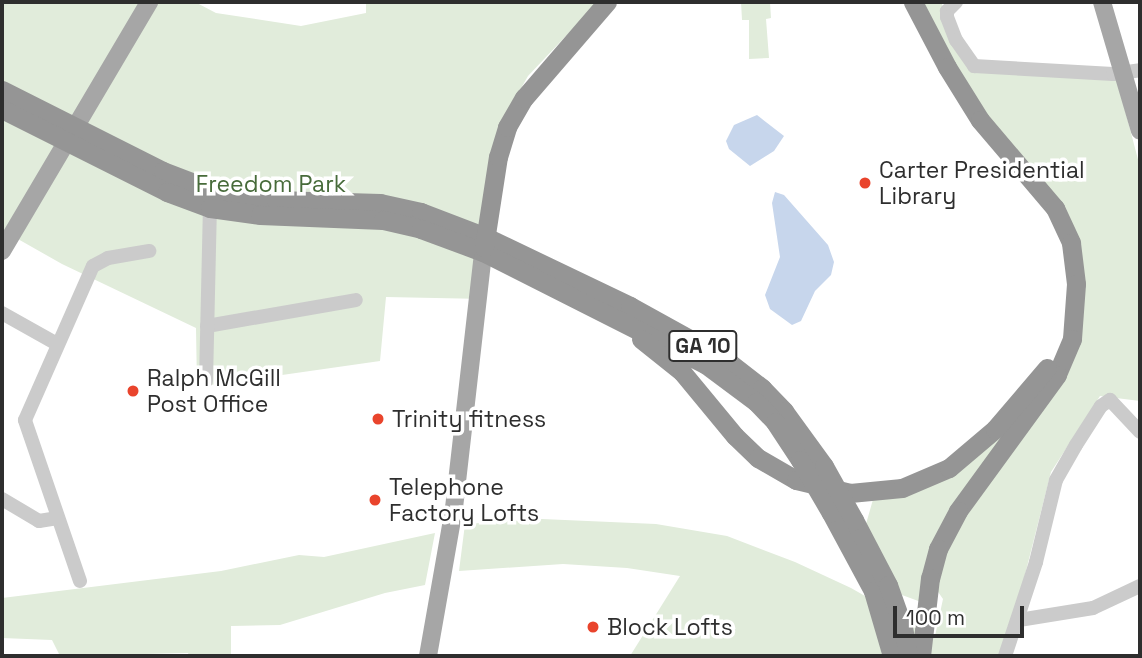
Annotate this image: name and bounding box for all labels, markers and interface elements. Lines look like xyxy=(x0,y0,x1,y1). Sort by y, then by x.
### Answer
place label: Carter Presidential Library xyxy=(879,156,1085,210)
park label: Freedom Park xyxy=(196,170,346,198)
marker: Carter Presidential Library xyxy=(857,175,873,191)
road number: GA 10 xyxy=(668,328,738,364)
place label: Ralph McGill Post Office xyxy=(147,364,281,418)
marker: Ralph McGill Post Office xyxy=(125,383,141,399)
place label: Trinity fitness xyxy=(392,405,546,433)
marker: Trinity fitness xyxy=(370,411,386,427)
place label: Telephone Factory Lofts xyxy=(389,473,539,527)
marker: Telephone Factory Lofts xyxy=(367,492,383,508)
scale bar xyxy=(897,592,1028,636)
text: 100 m xyxy=(906,604,965,631)
place label: Block Lofts xyxy=(607,613,733,641)
marker: Block Lofts xyxy=(585,619,601,635)

